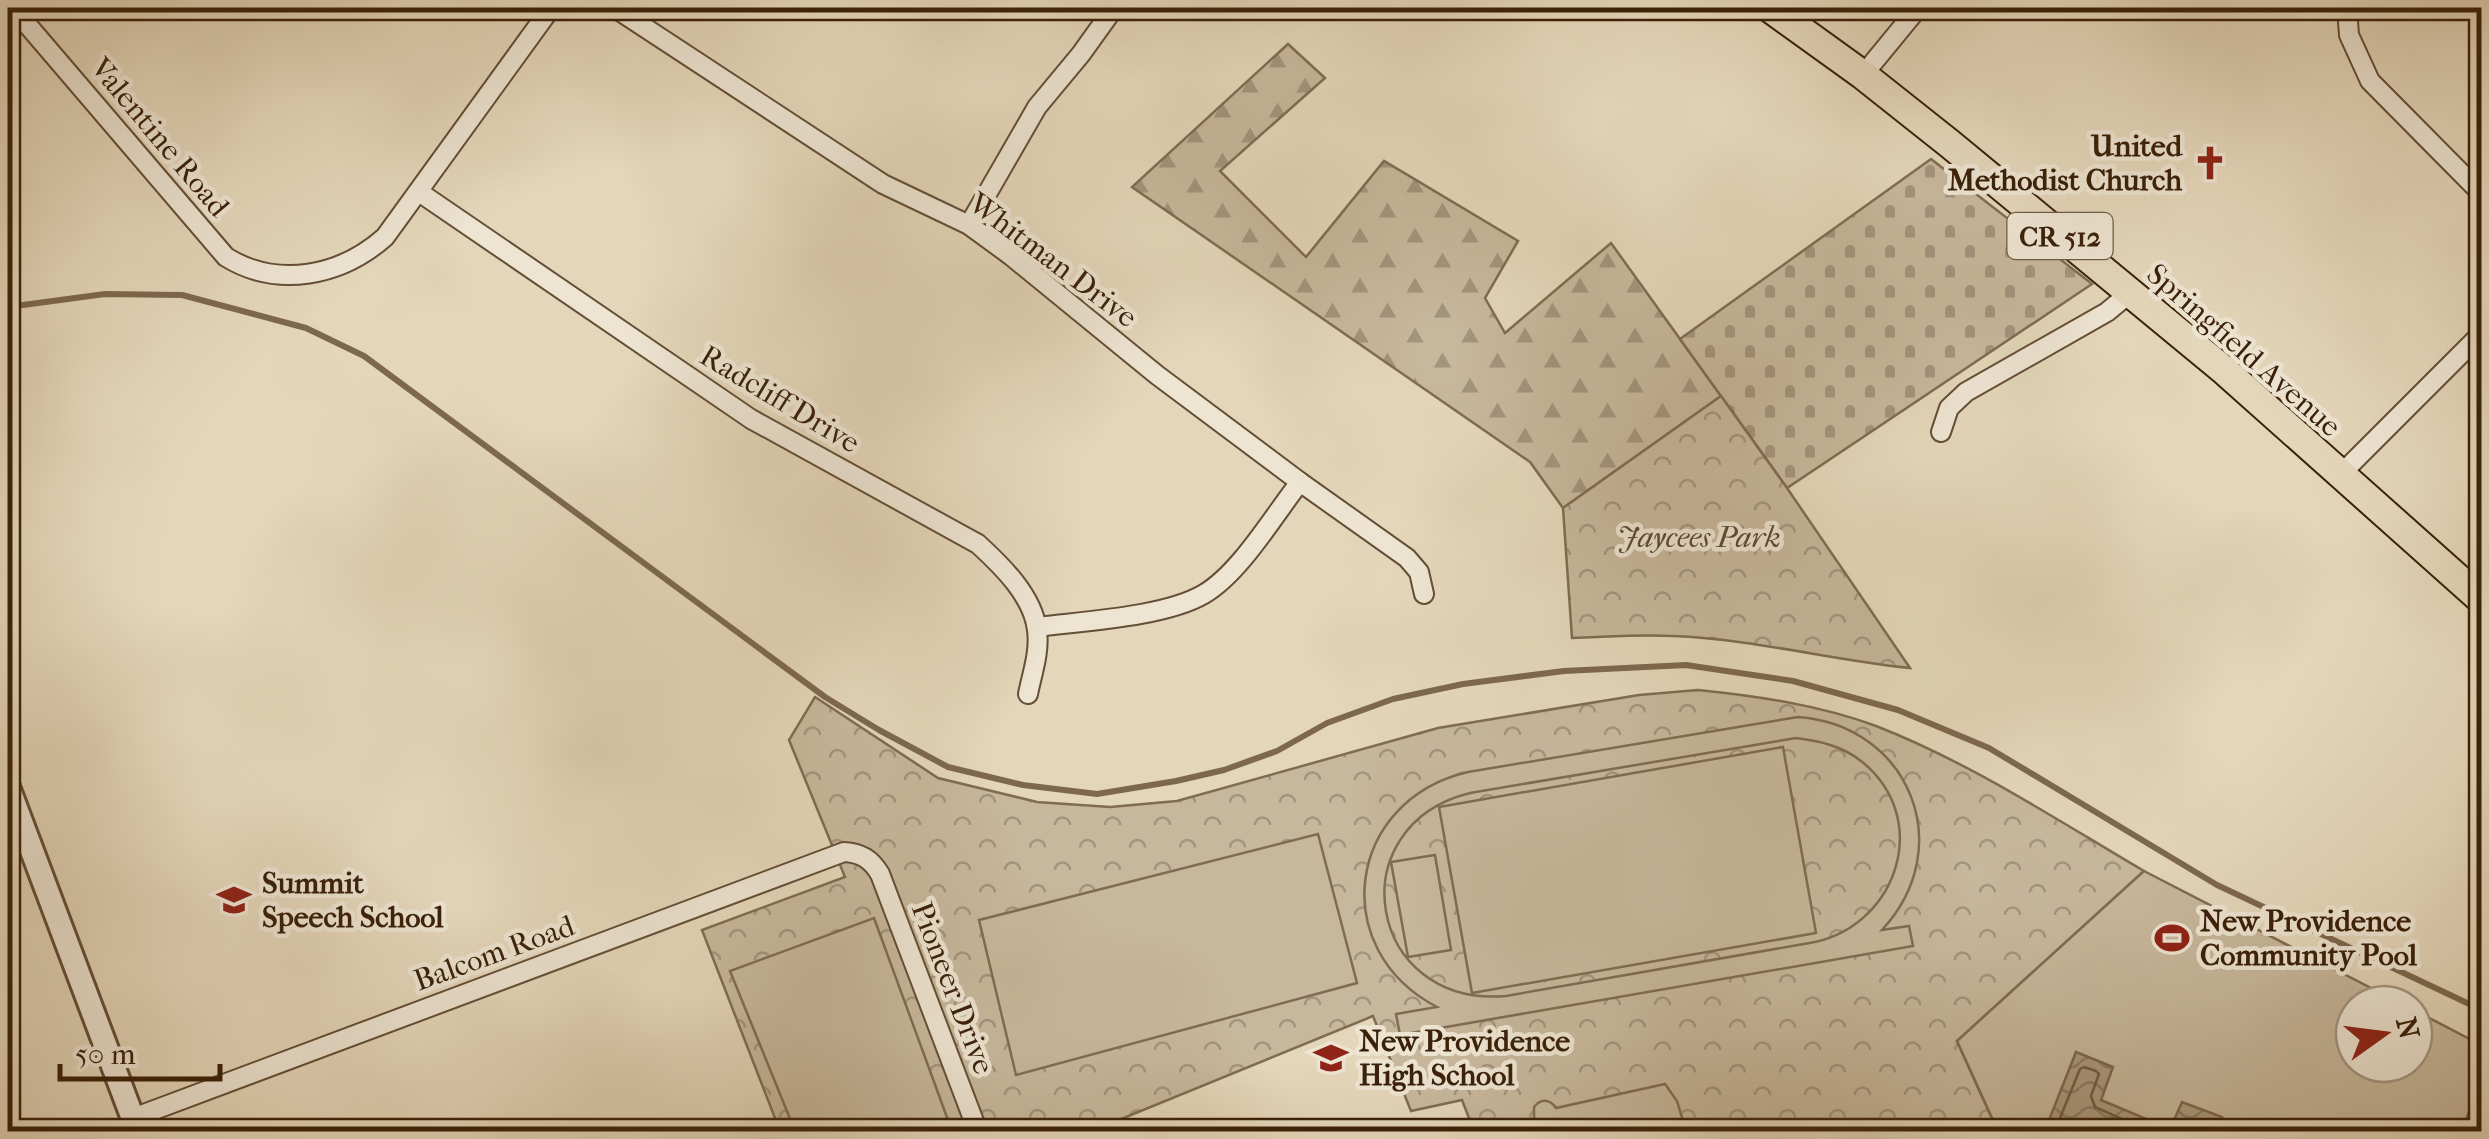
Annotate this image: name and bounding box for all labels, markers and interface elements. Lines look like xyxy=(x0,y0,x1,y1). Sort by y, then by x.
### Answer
street label: Valentine Road xyxy=(82,50,237,224)
place label: United Methodist Church xyxy=(1948,129,2184,198)
church icon: United Methodist Church xyxy=(2191,144,2229,182)
street label: Whitman Drive xyxy=(961,185,1144,335)
road number: CR 512 xyxy=(2008,213,2112,259)
street label: Springfield Avenue xyxy=(2139,257,2348,444)
street label: Radcliff Drive xyxy=(694,338,866,461)
park label: Jaycees Park xyxy=(1617,520,1781,555)
place label: Summit Speech School xyxy=(262,866,444,935)
school or university icon: Summit Speech School xyxy=(215,881,253,919)
street label: Pioneer Drive xyxy=(904,897,1001,1079)
place label: New Providence Community Pool xyxy=(2200,904,2418,973)
street label: Balcom Road xyxy=(409,908,580,999)
sports icon: New Providence Community Pool xyxy=(2153,919,2191,957)
north arrow xyxy=(2334,984,2434,1084)
text: N xyxy=(2389,1014,2427,1043)
scale bar xyxy=(60,1019,220,1081)
place label: New Providence High School xyxy=(1359,1024,1570,1093)
text: 50 m xyxy=(75,1037,136,1072)
school or university icon: New Providence High School xyxy=(1312,1039,1350,1077)

